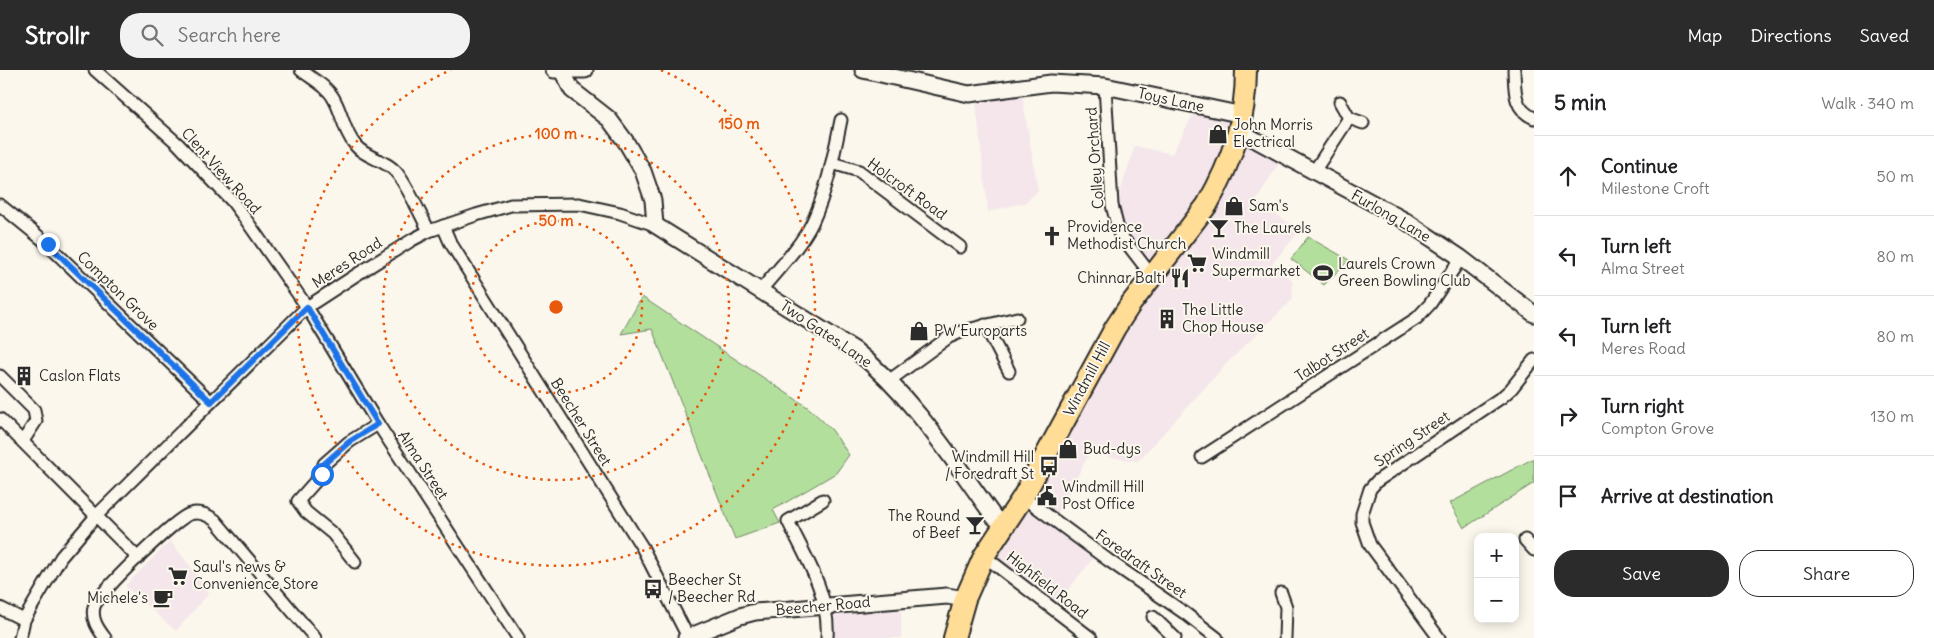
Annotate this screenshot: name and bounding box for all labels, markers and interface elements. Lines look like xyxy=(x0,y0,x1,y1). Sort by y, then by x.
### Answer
search box xyxy=(120,13,470,58)
text: Strollr xyxy=(25,20,90,50)
icon: search xyxy=(138,21,166,49)
text: Search here xyxy=(178,23,281,47)
text: Map xyxy=(1687,24,1722,47)
text: Directions xyxy=(1750,24,1832,47)
text: Saved xyxy=(1860,24,1909,47)
street label: Toys Lane xyxy=(1136,83,1206,116)
text: 5 min xyxy=(1554,89,1606,116)
text: Walk · 340 m xyxy=(1821,93,1914,113)
street label: Colley Orchard xyxy=(1081,106,1108,210)
text: 150 m xyxy=(718,114,760,133)
place label: John Morris Electrical xyxy=(1233,115,1313,151)
street label: Clent View Road xyxy=(178,123,265,218)
shop icon: John Morris Electrical xyxy=(1207,123,1229,145)
text: 100 m xyxy=(535,124,577,143)
street label: Holcroft Road xyxy=(864,154,951,224)
text: Continue xyxy=(1601,154,1678,178)
icon: ahead xyxy=(1554,162,1582,190)
text: 50 m xyxy=(1876,166,1914,186)
text: Milestone Croft xyxy=(1601,178,1709,198)
street label: Furlong Lane xyxy=(1348,185,1434,246)
shop icon: Sam's xyxy=(1223,195,1245,217)
place label: Sam's xyxy=(1249,196,1289,215)
text: 50 m xyxy=(538,211,574,230)
place label: Providence Methodist Church xyxy=(1067,217,1187,253)
bar icon: The Laurels xyxy=(1208,217,1230,239)
place label: The Laurels xyxy=(1234,218,1312,237)
church icon: Providence Methodist Church xyxy=(1041,225,1063,247)
route end xyxy=(37,233,60,256)
street label: Meres Road xyxy=(308,233,385,292)
text: Turn left xyxy=(1601,234,1671,258)
icon: left xyxy=(1554,242,1582,270)
place label: Windmill Supermarket xyxy=(1212,244,1300,280)
text: 80 m xyxy=(1876,246,1914,266)
street label: Compton Grove xyxy=(74,247,163,334)
supermarket icon: Windmill Supermarket xyxy=(1186,252,1208,274)
place label: Laurels Crown Green Bowling Club xyxy=(1338,254,1471,290)
text: Alma Street xyxy=(1601,258,1685,278)
sports icon: Laurels Crown Green Bowling Club xyxy=(1312,262,1334,284)
restaurant icon: Chinnar Balti xyxy=(1169,267,1191,289)
place label: Chinnar Balti xyxy=(1077,268,1165,287)
street label: Two Gates Lane xyxy=(777,296,876,371)
centre of rings xyxy=(547,298,565,316)
place label: The Little Chop House xyxy=(1182,300,1264,336)
building icon: The Little Chop House xyxy=(1156,308,1178,330)
text: Turn left xyxy=(1601,314,1671,338)
shop icon: PW Europarts xyxy=(908,320,930,342)
place label: PW Europarts xyxy=(934,321,1027,340)
icon: left xyxy=(1554,322,1582,350)
street label: Talbot Street xyxy=(1291,324,1372,385)
text: 80 m xyxy=(1876,326,1914,346)
street label: Windmill Hill xyxy=(1059,338,1114,419)
text: Meres Road xyxy=(1601,338,1686,358)
building icon: Caslon Flats xyxy=(13,365,35,387)
place label: Caslon Flats xyxy=(39,366,121,385)
street label: Beecher Street xyxy=(547,374,616,469)
text: Turn right xyxy=(1601,394,1684,418)
icon: right xyxy=(1554,402,1582,430)
street label: Spring Street xyxy=(1370,406,1453,471)
text: 130 m xyxy=(1870,406,1914,426)
text: Compton Grove xyxy=(1601,418,1714,438)
street label: Alma Street xyxy=(394,427,453,503)
shop icon: Bud-dys xyxy=(1057,438,1079,460)
place label: Bud-dys xyxy=(1083,439,1141,458)
place label: Windmill Hill / Foredraft St xyxy=(945,447,1034,483)
bus stop icon: Windmill Hill / Foredraft St xyxy=(1038,455,1060,477)
route start xyxy=(311,463,334,486)
place label: Windmill Hill Post Office xyxy=(1062,477,1144,513)
icon: arrive xyxy=(1554,482,1582,510)
text: Arrive at destination xyxy=(1601,484,1774,508)
public building icon: Windmill Hill Post Office xyxy=(1036,485,1058,507)
place label: The Round of Beef xyxy=(888,506,961,542)
bar icon: The Round of Beef xyxy=(964,514,986,536)
street label: Foredraft Street xyxy=(1092,525,1191,602)
map controls xyxy=(1474,533,1519,623)
button: + xyxy=(1474,533,1519,578)
street label: Highfield Road xyxy=(1003,547,1092,622)
button: Save xyxy=(1554,550,1729,597)
button: Share xyxy=(1739,550,1914,597)
place label: Saul's news & Convenience Store xyxy=(193,557,318,593)
supermarket icon: Saul's news & Convenience Store xyxy=(167,565,189,587)
place label: Beecher St / Beecher Rd xyxy=(668,570,756,606)
bus stop icon: Beecher St / Beecher Rd xyxy=(642,578,664,600)
button: − xyxy=(1474,578,1519,623)
cafe icon: Michele's xyxy=(152,587,174,609)
place label: Michele's xyxy=(87,588,148,607)
street label: Beecher Road xyxy=(775,592,871,619)

